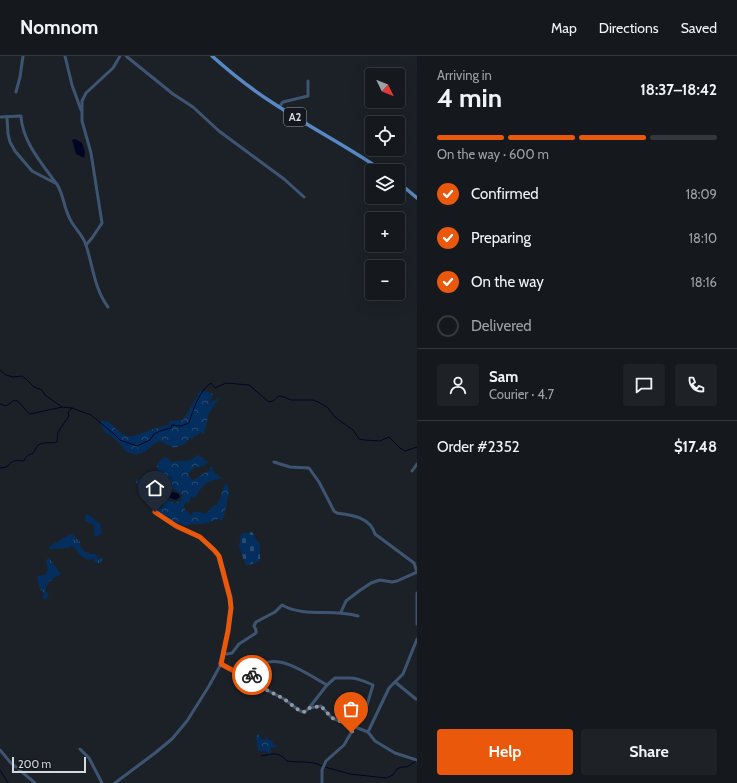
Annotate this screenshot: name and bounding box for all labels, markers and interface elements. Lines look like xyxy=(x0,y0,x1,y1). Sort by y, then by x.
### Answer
text: Nomnom xyxy=(20,16,98,39)
text: Map xyxy=(551,19,577,37)
text: Directions xyxy=(599,19,659,37)
text: Saved xyxy=(681,19,717,37)
text: Arriving in xyxy=(437,67,492,83)
north arrow xyxy=(365,68,405,108)
map controls xyxy=(365,68,405,300)
text: 18:37–18:42 xyxy=(640,81,717,99)
text: 4 min xyxy=(437,82,502,114)
road number: A2 xyxy=(284,108,306,126)
button: locate xyxy=(365,116,405,156)
text: On the way · 600 m xyxy=(437,146,549,162)
button: layers xyxy=(365,164,405,204)
icon: check xyxy=(437,183,459,205)
text: Confirmed xyxy=(471,185,539,203)
text: 18:09 xyxy=(686,186,717,202)
button: + xyxy=(365,212,405,252)
icon: check xyxy=(437,227,459,249)
text: Preparing xyxy=(471,229,531,247)
text: 18:10 xyxy=(689,230,717,246)
button: − xyxy=(365,260,405,300)
icon: check xyxy=(437,271,459,293)
text: On the way xyxy=(471,273,544,291)
text: 18:16 xyxy=(691,274,717,290)
text: Delivered xyxy=(471,317,532,335)
button: person xyxy=(437,364,479,406)
button: chat xyxy=(623,364,665,406)
button: phone xyxy=(675,364,717,406)
text: Sam xyxy=(489,368,518,386)
text: Courier · 4.7 xyxy=(489,386,554,402)
text: Order #2352 xyxy=(437,438,520,456)
text: $17.48 xyxy=(674,438,717,456)
pin xyxy=(138,471,172,512)
icon: home xyxy=(144,477,166,499)
courier xyxy=(232,655,272,695)
icon: bike xyxy=(241,664,263,686)
pin xyxy=(334,692,368,733)
icon: bag xyxy=(340,698,362,720)
button: Help xyxy=(437,729,573,775)
button: Share xyxy=(581,729,717,775)
scale bar xyxy=(12,755,86,774)
text: 200 m xyxy=(18,757,51,771)

